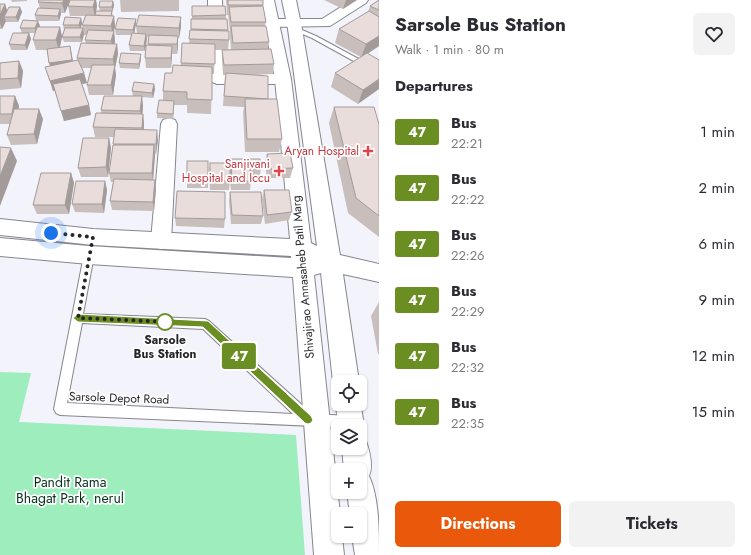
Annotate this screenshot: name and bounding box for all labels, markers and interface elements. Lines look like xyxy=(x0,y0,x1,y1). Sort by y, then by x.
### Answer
text: Sarsole Bus Station xyxy=(395,11,566,38)
button: heart xyxy=(693,13,735,55)
text: Walk · 1 min · 80 m xyxy=(395,40,504,59)
text: Departures xyxy=(395,75,473,97)
text: Bus xyxy=(451,112,476,134)
text: 1 min xyxy=(700,121,735,143)
text: 47 xyxy=(408,122,426,142)
text: 22:21 xyxy=(451,134,483,153)
place label: Aryan Hospital xyxy=(284,142,359,160)
marker: Aryan Hospital xyxy=(362,145,374,157)
place label: Sanjivani Hospital and Iccu xyxy=(182,155,270,187)
marker: Sanjivani Hospital and Iccu xyxy=(273,165,285,177)
text: Bus xyxy=(451,168,476,190)
text: 2 min xyxy=(698,177,735,199)
text: 47 xyxy=(408,178,426,198)
text: 22:22 xyxy=(451,190,485,209)
street label: Shivajirao Annasaheb Patil Marg xyxy=(287,195,319,359)
your location xyxy=(41,223,61,243)
text: Bus xyxy=(451,224,476,246)
text: 6 min xyxy=(698,233,735,255)
text: 47 xyxy=(408,234,426,254)
text: 22:26 xyxy=(451,246,485,265)
text: Bus xyxy=(451,280,476,302)
text: 9 min xyxy=(698,289,735,311)
text: 47 xyxy=(408,290,426,310)
text: 22:29 xyxy=(451,302,485,321)
marker: Sarsole Bus Station xyxy=(156,313,174,331)
place label: Sarsole Bus Station xyxy=(134,331,197,363)
text: Bus xyxy=(451,336,476,358)
line badge: 47 xyxy=(221,343,257,369)
text: 12 min xyxy=(692,345,735,367)
text: 47 xyxy=(230,346,248,366)
text: 47 xyxy=(408,346,426,366)
text: 22:32 xyxy=(451,358,484,377)
map controls xyxy=(331,375,367,543)
button: locate xyxy=(331,375,367,411)
street label: Sarsole Depot Road xyxy=(68,387,170,409)
text: Bus xyxy=(451,392,476,414)
text: 15 min xyxy=(692,401,735,423)
text: 47 xyxy=(408,402,426,422)
text: 22:35 xyxy=(451,414,484,433)
button: layers xyxy=(331,419,367,455)
button: + xyxy=(331,463,367,499)
park label: Pandit Rama Bhagat Park, nerul xyxy=(16,472,124,508)
button: Directions xyxy=(395,501,561,547)
button: Tickets xyxy=(569,501,735,547)
button: − xyxy=(331,507,367,543)

